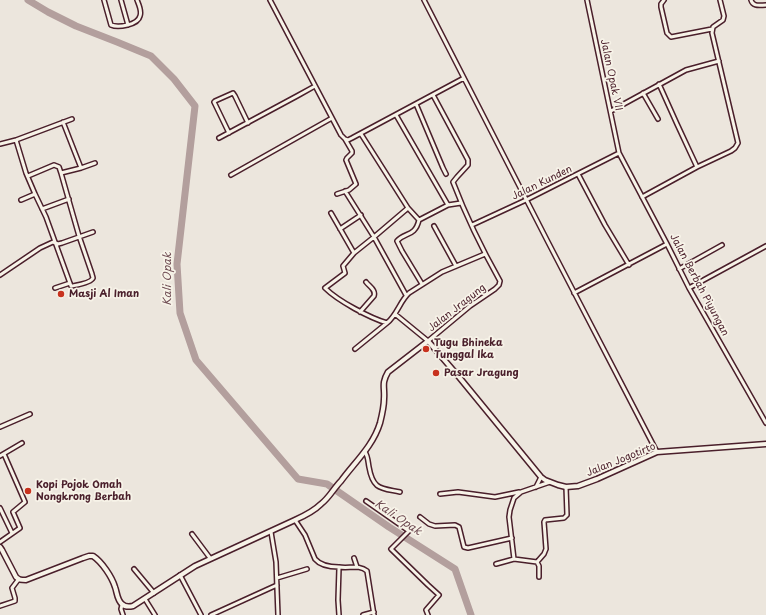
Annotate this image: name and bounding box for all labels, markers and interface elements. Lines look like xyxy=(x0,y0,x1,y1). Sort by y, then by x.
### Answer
street label: Jalan Opak VII xyxy=(598,38,624,112)
street label: Jalan Kunden xyxy=(510,163,574,203)
street label: Jalan Berbah Piyungan xyxy=(667,232,731,338)
water label: Kali Opak xyxy=(161,252,175,306)
street label: Jalan Jragung xyxy=(426,282,488,334)
place label: Masji Al Iman xyxy=(69,288,139,300)
marker: Masji Al Iman xyxy=(56,289,66,299)
place label: Tugu Bhineka Tunggal Ika xyxy=(434,337,503,360)
marker: Tugu Bhineka Tunggal Ika xyxy=(421,344,431,354)
place label: Pasar Jragung xyxy=(444,367,518,379)
marker: Pasar Jragung xyxy=(431,368,441,378)
street label: Jalan Jogotirto xyxy=(585,441,657,479)
place label: Kopi Pojok Omah Nongkrong Berbah xyxy=(36,479,131,502)
marker: Kopi Pojok Omah Nongkrong Berbah xyxy=(23,486,33,496)
water label: Kali Opak xyxy=(372,498,424,538)

